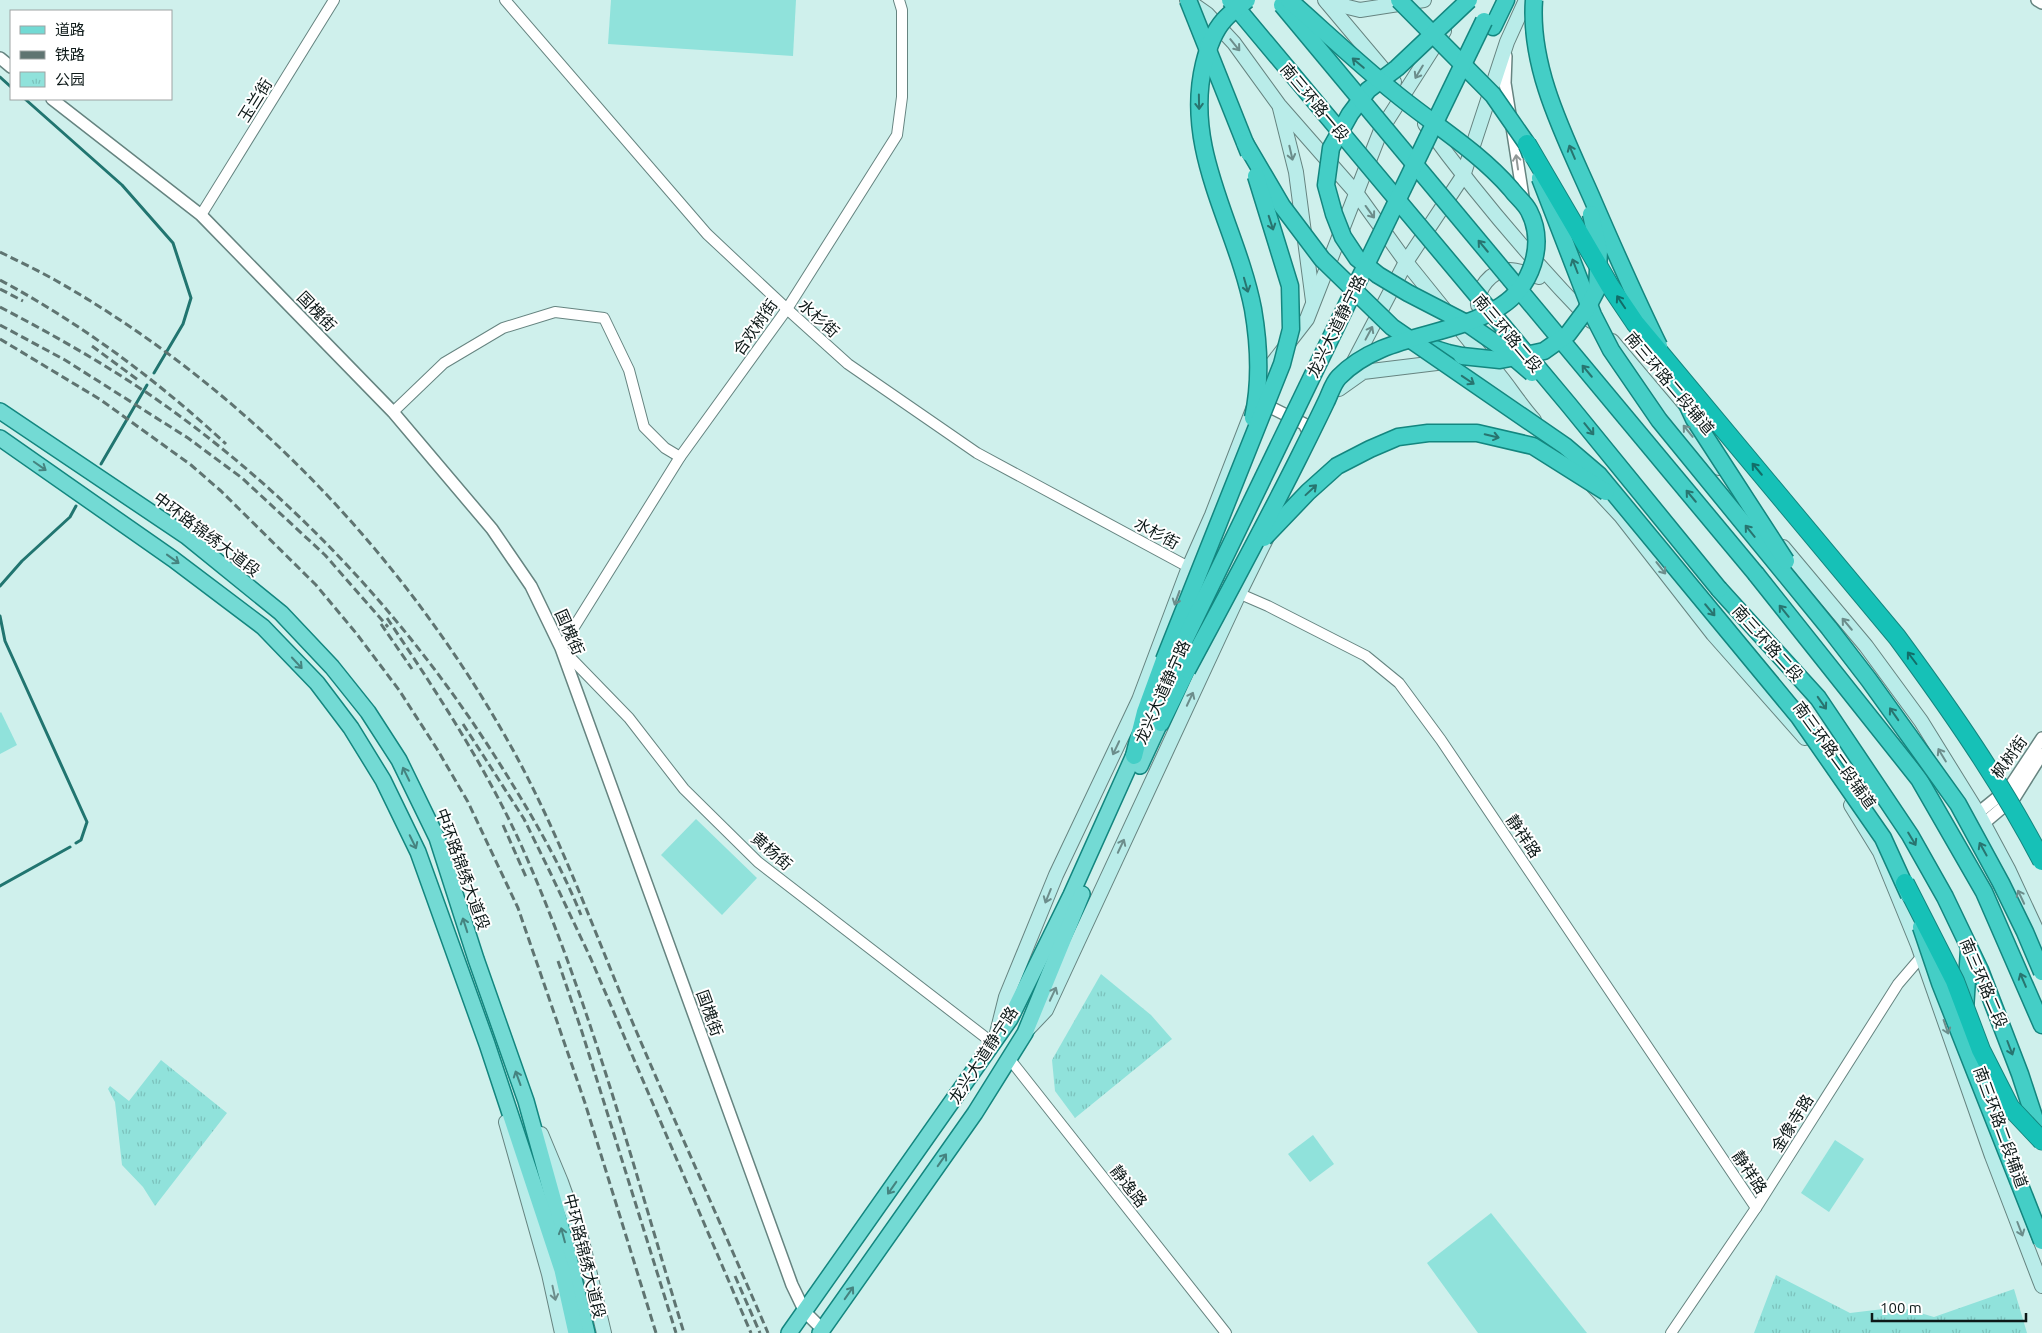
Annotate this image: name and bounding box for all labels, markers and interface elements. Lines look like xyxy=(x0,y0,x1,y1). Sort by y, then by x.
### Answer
legend xyxy=(10,10,172,100)
text: 道路 xyxy=(55,21,85,38)
one-way arrow xyxy=(1230,38,1241,51)
text: 铁路 xyxy=(55,46,85,63)
one-way arrow xyxy=(1352,57,1365,68)
street label: 南三环路一段 xyxy=(1277,59,1353,145)
one-way arrow xyxy=(1413,64,1423,78)
text: 公园 xyxy=(55,71,85,88)
street label: 玉兰街 xyxy=(235,75,275,125)
one-way arrow xyxy=(1194,94,1204,110)
one-way arrow xyxy=(1287,144,1296,160)
one-way arrow xyxy=(1566,145,1576,160)
one-way arrow xyxy=(1511,154,1521,170)
one-way arrow xyxy=(1365,205,1375,219)
one-way arrow xyxy=(1267,214,1277,230)
one-way arrow xyxy=(1478,240,1489,253)
one-way arrow xyxy=(1570,259,1579,274)
street label: 龙兴大道静宁路 xyxy=(1303,272,1369,380)
one-way arrow xyxy=(1242,276,1251,292)
street label: 国槐街 xyxy=(294,287,340,335)
street label: 南三环路二段 xyxy=(1470,290,1546,376)
street label: 水杉街 xyxy=(795,295,843,341)
street label: 合欢树街 xyxy=(729,296,781,358)
one-way arrow xyxy=(1616,296,1626,310)
one-way arrow xyxy=(1365,326,1374,341)
street label: 南三环路二段辅道 xyxy=(1622,328,1718,438)
one-way arrow xyxy=(1581,365,1593,378)
one-way arrow xyxy=(1460,375,1474,385)
one-way arrow xyxy=(1583,422,1594,435)
one-way arrow xyxy=(1683,425,1694,438)
one-way arrow xyxy=(1483,432,1499,441)
one-way arrow xyxy=(33,461,47,471)
one-way arrow xyxy=(1751,463,1762,476)
one-way arrow xyxy=(1304,484,1317,496)
street label: 中环路锦绣大道段 xyxy=(150,488,264,580)
one-way arrow xyxy=(1685,490,1696,503)
street label: 水杉街 xyxy=(1132,514,1182,552)
one-way arrow xyxy=(1745,525,1756,538)
one-way arrow xyxy=(166,554,180,564)
one-way arrow xyxy=(1655,561,1666,574)
one-way arrow xyxy=(1172,590,1181,605)
street label: 南三环路二段 xyxy=(1729,601,1807,685)
one-way arrow xyxy=(1704,603,1715,616)
one-way arrow xyxy=(1779,604,1790,617)
street label: 国槐街 xyxy=(552,606,588,658)
one-way arrow xyxy=(1841,618,1853,631)
street label: 龙兴大道静宁路 xyxy=(1131,637,1193,747)
one-way arrow xyxy=(1907,652,1918,665)
one-way arrow xyxy=(291,656,303,669)
one-way arrow xyxy=(1186,692,1195,707)
one-way arrow xyxy=(1817,696,1827,710)
street label: 南三环路二段辅道 xyxy=(1790,698,1880,812)
one-way arrow xyxy=(1889,707,1899,721)
street label: 枫树街 xyxy=(1988,732,2030,782)
one-way arrow xyxy=(1111,740,1120,755)
one-way arrow xyxy=(1937,749,1947,763)
one-way arrow xyxy=(401,767,410,782)
street label: 中环路锦绣大道段 xyxy=(433,806,493,932)
street label: 静祥路 xyxy=(1503,811,1545,861)
street label: 黄杨街 xyxy=(748,828,796,874)
one-way arrow xyxy=(1907,831,1917,845)
one-way arrow xyxy=(409,835,419,850)
one-way arrow xyxy=(1117,839,1127,854)
one-way arrow xyxy=(1978,842,1988,857)
one-way arrow xyxy=(1042,888,1052,903)
one-way arrow xyxy=(2016,890,2026,905)
one-way arrow xyxy=(460,918,469,933)
street label: 南三环路二段 xyxy=(1957,935,2011,1031)
one-way arrow xyxy=(2017,973,2027,988)
street label: 国槐街 xyxy=(693,987,727,1039)
one-way arrow xyxy=(1049,987,1059,1002)
street label: 龙兴大道静宁路 xyxy=(945,1003,1021,1107)
one-way arrow xyxy=(1942,1019,1951,1035)
one-way arrow xyxy=(2007,1041,2016,1056)
street label: 南三环路二段辅道 xyxy=(1971,1064,2031,1190)
one-way arrow xyxy=(513,1071,522,1087)
street label: 金像寺路 xyxy=(1767,1091,1817,1155)
street label: 静祥路 xyxy=(1729,1147,1771,1197)
one-way arrow xyxy=(937,1153,947,1167)
street label: 静逸路 xyxy=(1107,1162,1151,1210)
one-way arrow xyxy=(887,1181,897,1195)
street label: 中环路锦绣大道段 xyxy=(561,1192,609,1320)
one-way arrow xyxy=(2016,1221,2025,1236)
one-way arrow xyxy=(558,1227,567,1243)
one-way arrow xyxy=(550,1285,559,1301)
one-way arrow xyxy=(843,1287,854,1300)
scale bar xyxy=(1872,1290,2026,1322)
text: 100 m xyxy=(1880,1299,1922,1316)

